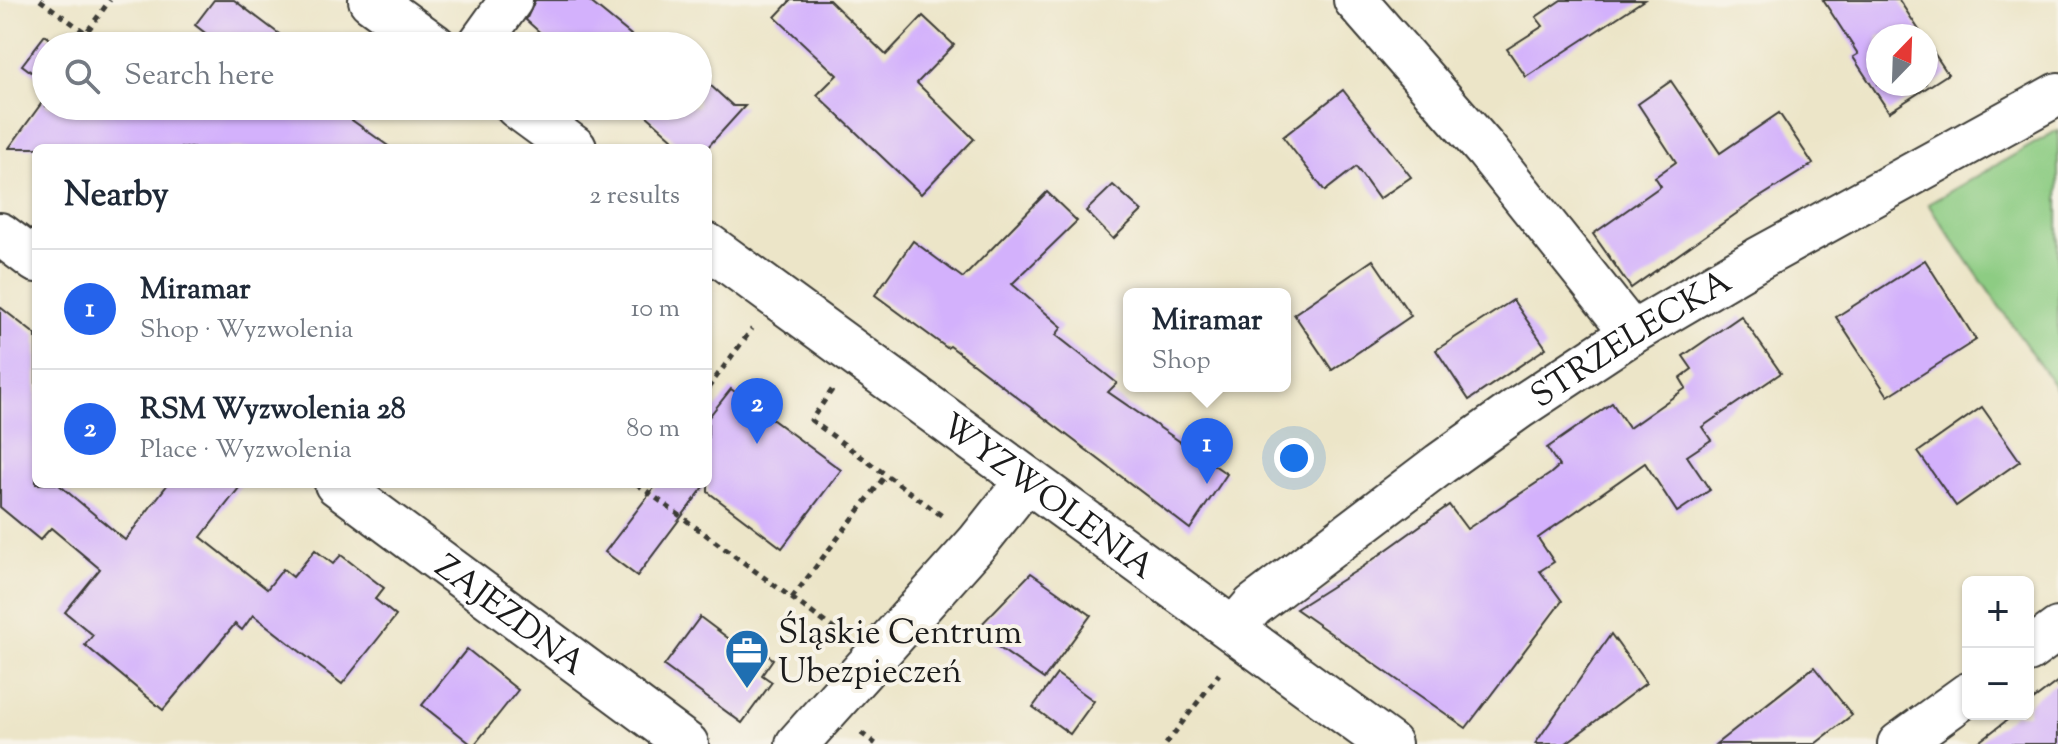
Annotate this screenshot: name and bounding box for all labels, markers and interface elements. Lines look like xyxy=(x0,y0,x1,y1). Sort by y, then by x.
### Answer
north arrow xyxy=(1866,24,1938,96)
search box xyxy=(32,32,712,120)
icon: search xyxy=(60,54,104,98)
text: Search here xyxy=(124,55,274,98)
text: Nearby xyxy=(64,172,169,221)
text: 2 results xyxy=(589,178,680,215)
street label: STRZELECKA xyxy=(1522,259,1742,422)
text: Miramar xyxy=(140,269,251,312)
popup xyxy=(1123,288,1291,392)
text: 1 xyxy=(86,291,94,328)
text: 10 m xyxy=(631,291,680,328)
text: Miramar xyxy=(1152,300,1262,343)
text: Shop · Wyzwolenia xyxy=(140,312,353,349)
text: Shop xyxy=(1152,343,1211,380)
pin: 2 xyxy=(731,378,783,444)
text: RSM Wyzwolenia 28 xyxy=(140,389,406,432)
street label: WYZWOLENIA xyxy=(930,403,1164,593)
text: 2 xyxy=(84,411,96,448)
text: 80 m xyxy=(626,411,680,448)
pin: 1 xyxy=(1181,418,1233,484)
text: Place · Wyzwolenia xyxy=(140,432,352,469)
your location xyxy=(1274,438,1314,478)
street label: ZAJEZDNA xyxy=(424,544,595,689)
map controls xyxy=(1962,576,2034,720)
button: + xyxy=(1962,576,2034,648)
place label: Śląskie Centrum Ubezpieczeń xyxy=(778,610,1022,698)
office icon: Śląskie Centrum Ubezpieczeń xyxy=(723,627,771,690)
button: − xyxy=(1962,648,2034,720)

